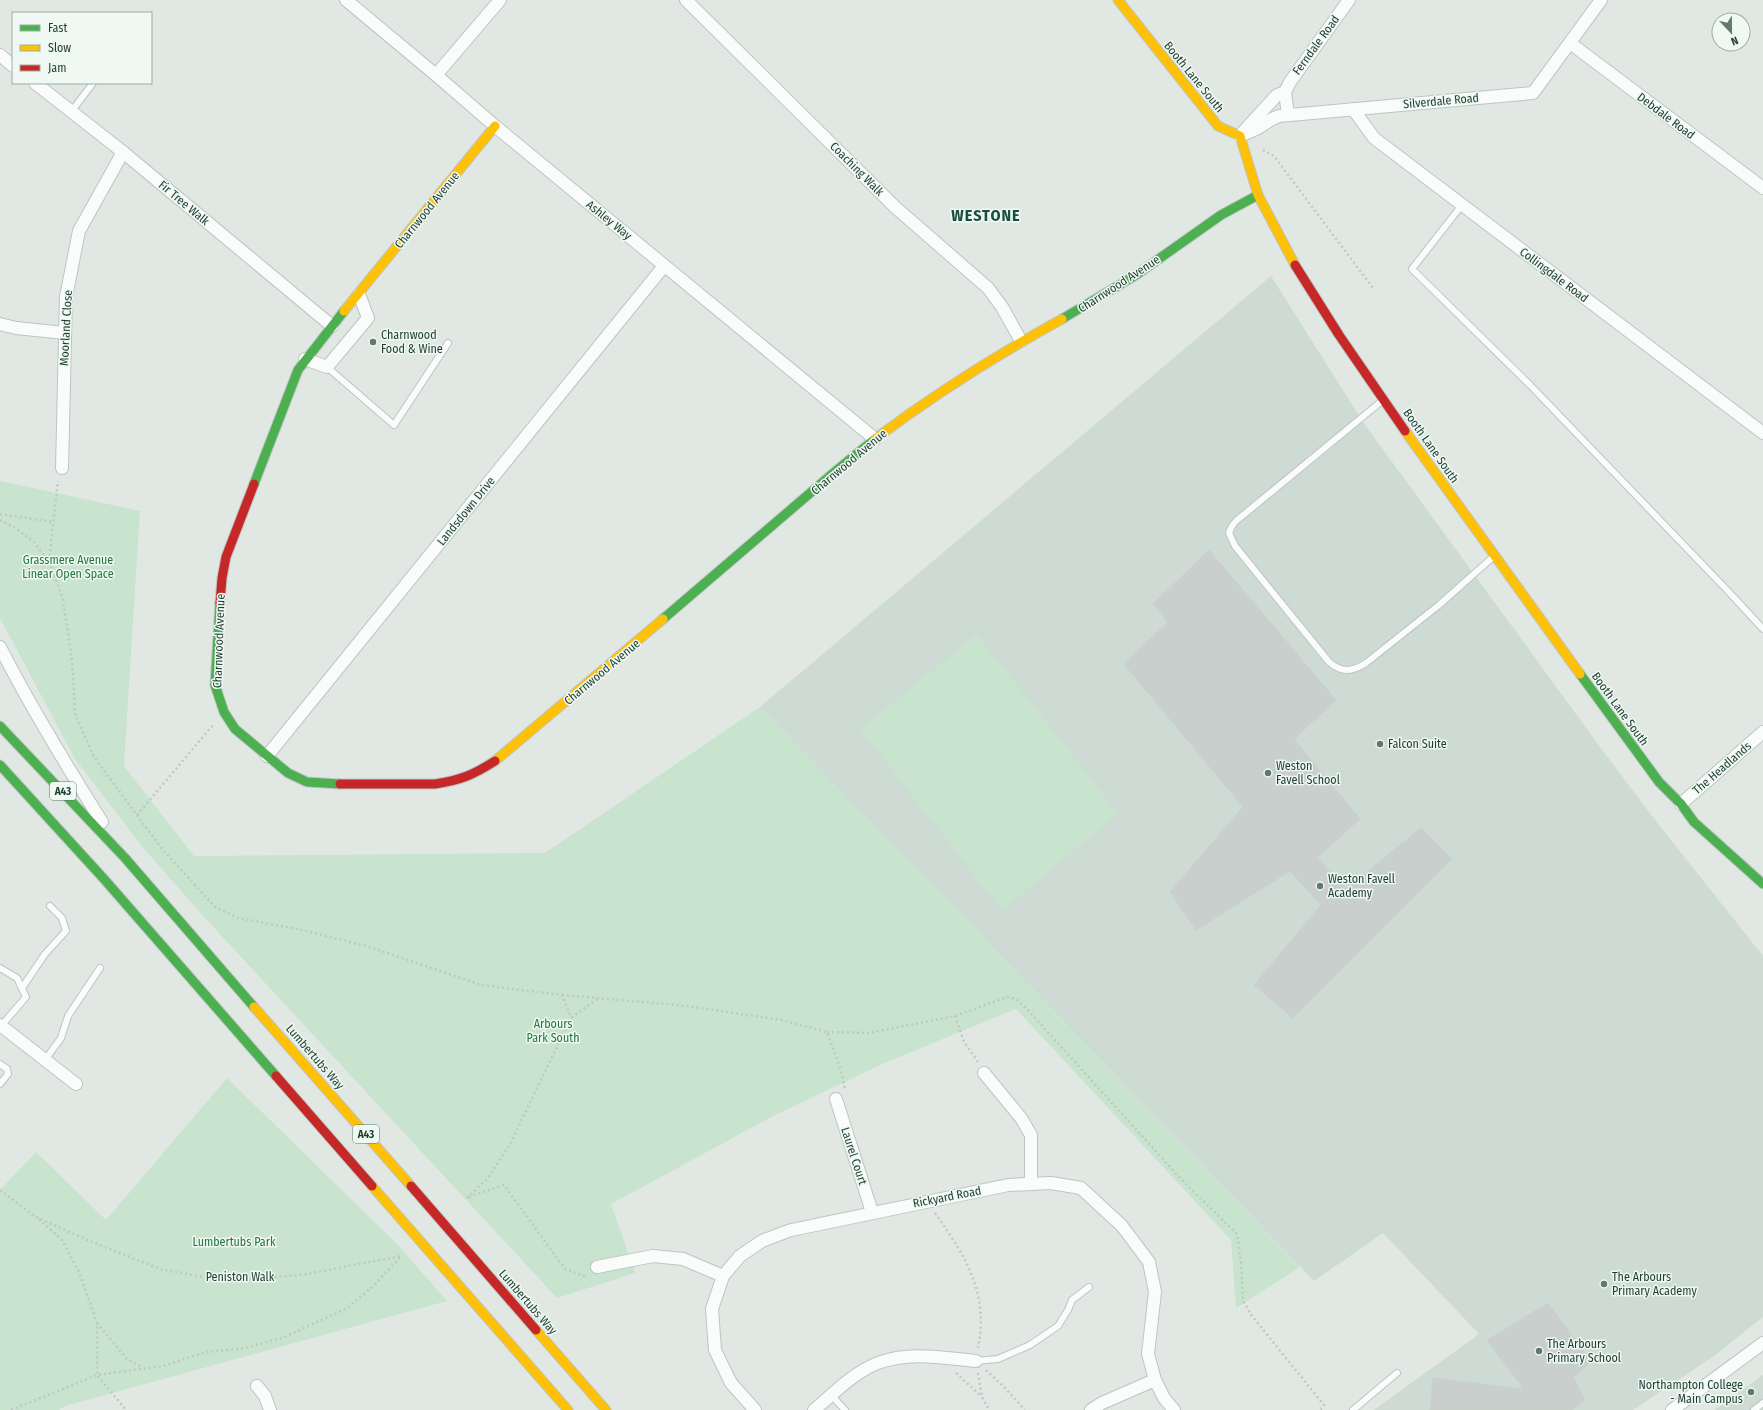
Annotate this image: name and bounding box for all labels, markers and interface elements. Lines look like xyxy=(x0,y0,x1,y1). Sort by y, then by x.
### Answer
legend xyxy=(12,12,152,84)
street label: Ferndale Road xyxy=(1290,12,1342,78)
north arrow xyxy=(1711,12,1751,52)
text: Fast xyxy=(48,21,67,35)
text: N xyxy=(1729,34,1740,48)
street label: Booth Lane South xyxy=(1161,39,1227,115)
text: Slow xyxy=(48,41,71,55)
text: Jam xyxy=(48,61,66,75)
street label: Debdale Road xyxy=(1635,90,1697,142)
street label: Silverdale Road xyxy=(1403,91,1479,111)
street label: Coaching Walk xyxy=(827,139,887,199)
street label: Charnwood Avenue xyxy=(392,169,462,251)
street label: Fir Tree Walk xyxy=(156,178,212,228)
street label: Ashley Way xyxy=(583,197,635,243)
district label: WESTONE xyxy=(951,206,1021,225)
street label: Collingdale Road xyxy=(1517,245,1591,305)
street label: Charnwood Avenue xyxy=(1076,252,1162,316)
street label: Moorland Close xyxy=(57,289,75,366)
place label: Charnwood Food & Wine xyxy=(381,328,443,356)
marker: Charnwood Food & Wine xyxy=(368,337,378,347)
street label: Booth Lane South xyxy=(1400,406,1462,486)
street label: Charnwood Avenue xyxy=(808,426,890,498)
street label: Landsdown Drive xyxy=(434,474,498,548)
park label: Grassmere Avenue Linear Open Space xyxy=(22,553,114,581)
street label: Charnwood Avenue xyxy=(210,593,228,688)
street label: Charnwood Avenue xyxy=(561,636,643,708)
street label: Booth Lane South xyxy=(1589,670,1651,748)
place label: Falcon Suite xyxy=(1388,737,1447,751)
marker: Falcon Suite xyxy=(1375,739,1385,749)
street label: The Headlands xyxy=(1690,739,1754,797)
place label: Weston Favell School xyxy=(1276,759,1340,787)
marker: Weston Favell School xyxy=(1263,768,1273,778)
road number: A43 xyxy=(50,782,76,800)
place label: Weston Favell Academy xyxy=(1328,872,1395,900)
marker: Weston Favell Academy xyxy=(1315,881,1325,891)
park label: Arbours Park South xyxy=(527,1017,579,1045)
street label: Lumbertubs Way xyxy=(283,1022,347,1093)
road number: A43 xyxy=(353,1125,379,1143)
street label: Laurel Court xyxy=(838,1125,870,1187)
street label: Rickyard Road xyxy=(912,1184,982,1210)
park label: Lumbertubs Park xyxy=(193,1235,276,1249)
street label: Lumbertubs Way xyxy=(496,1267,560,1338)
street label: Peniston Walk xyxy=(206,1270,275,1284)
place label: The Arbours Primary Academy xyxy=(1612,1270,1697,1298)
marker: The Arbours Primary Academy xyxy=(1599,1279,1609,1289)
place label: The Arbours Primary School xyxy=(1547,1337,1621,1365)
marker: The Arbours Primary School xyxy=(1534,1346,1544,1356)
place label: Northampton College - Main Campus xyxy=(1639,1378,1743,1406)
marker: Northampton College - Main Campus xyxy=(1746,1387,1756,1397)

